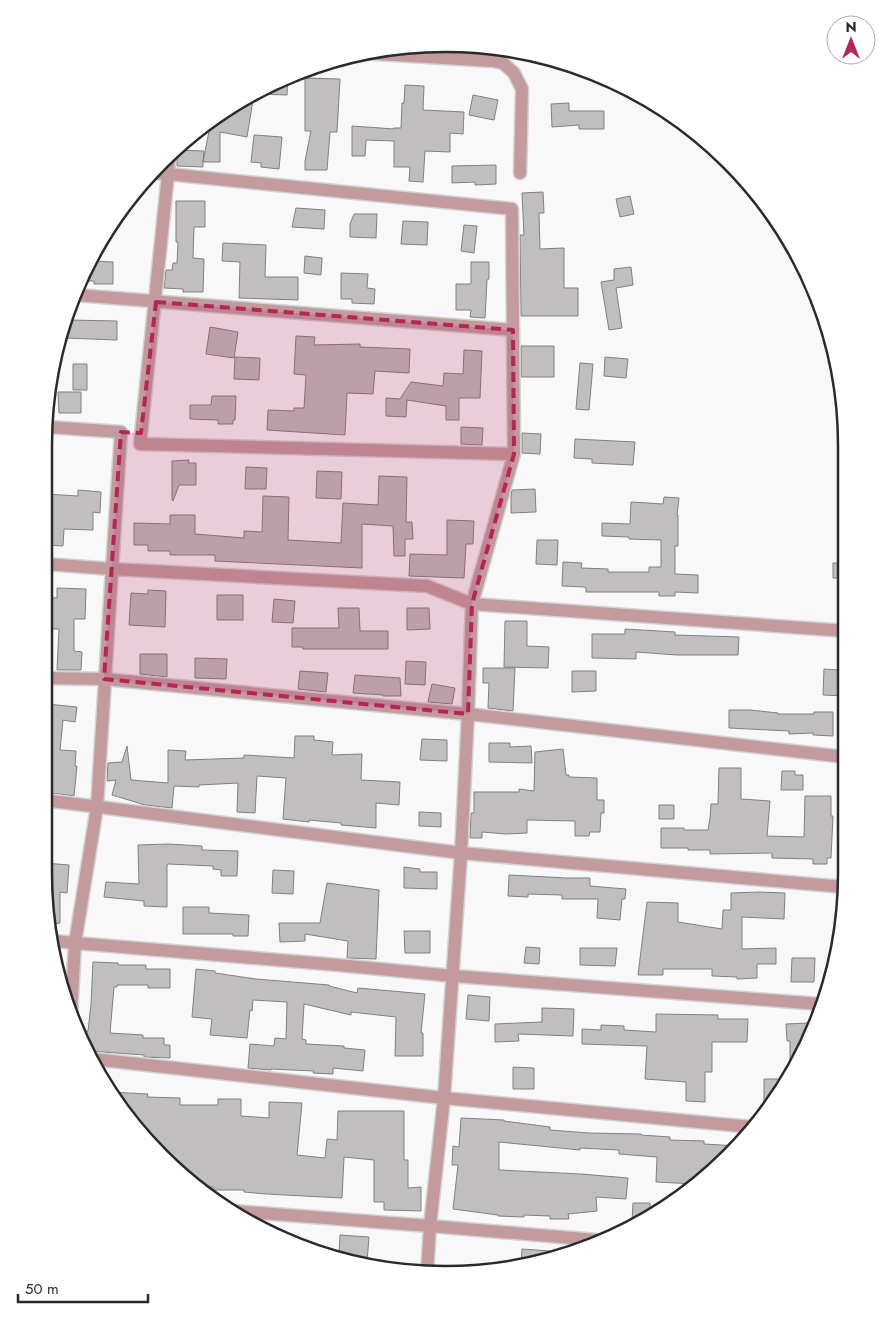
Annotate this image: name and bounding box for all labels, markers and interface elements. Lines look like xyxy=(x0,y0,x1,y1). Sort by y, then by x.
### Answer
north arrow xyxy=(826,15,876,65)
text: N xyxy=(845,17,857,37)
scale bar xyxy=(18,1272,148,1304)
text: 50 m xyxy=(25,1278,59,1300)

